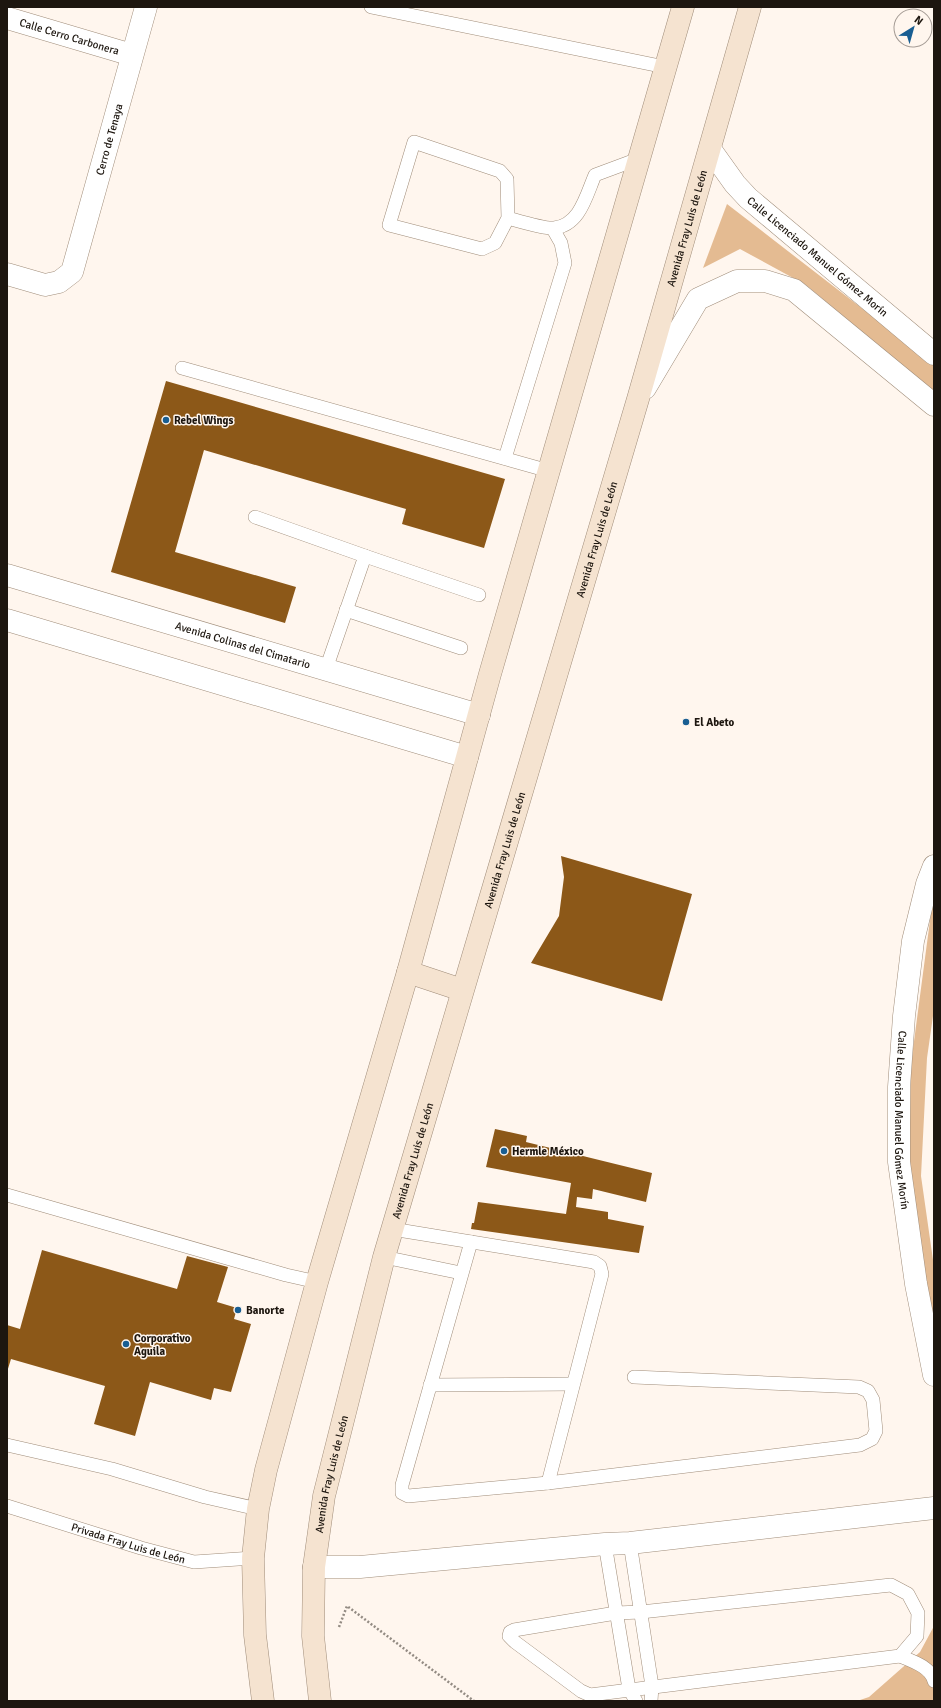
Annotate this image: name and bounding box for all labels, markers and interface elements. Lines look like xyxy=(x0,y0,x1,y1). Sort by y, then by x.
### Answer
north arrow xyxy=(893,8,933,48)
text: N xyxy=(912,13,926,28)
street label: Calle Cerro Carbonera xyxy=(18,16,121,58)
street label: Cerro de Tenaya xyxy=(93,102,126,177)
street label: Avenida Fray Luis de León xyxy=(664,169,710,288)
street label: Calle Licenciado Manuel Gómez Morín xyxy=(744,194,890,319)
place label: Rebel Wings xyxy=(174,414,233,427)
marker: Rebel Wings xyxy=(161,415,171,425)
street label: Avenida Fray Luis de León xyxy=(574,480,620,599)
street label: Avenida Colinas del Cimatario xyxy=(174,619,312,672)
place label: El Abeto xyxy=(694,716,735,729)
marker: El Abeto xyxy=(681,717,691,727)
street label: Avenida Fray Luis de León xyxy=(482,790,528,910)
street label: Calle Licenciado Manuel Gómez Morín xyxy=(892,1030,912,1210)
street label: Avenida Fray Luis de León xyxy=(390,1101,436,1220)
place label: Hermle México xyxy=(512,1145,584,1158)
marker: Hermle México xyxy=(499,1146,509,1156)
place label: Banorte xyxy=(246,1304,285,1317)
marker: Banorte xyxy=(233,1305,243,1315)
place label: Corporativo Aguila xyxy=(134,1332,191,1358)
marker: Corporativo Aguila xyxy=(121,1339,131,1349)
street label: Avenida Fray Luis de León xyxy=(313,1414,351,1534)
street label: Privada Fray Luis de León xyxy=(70,1521,187,1566)

